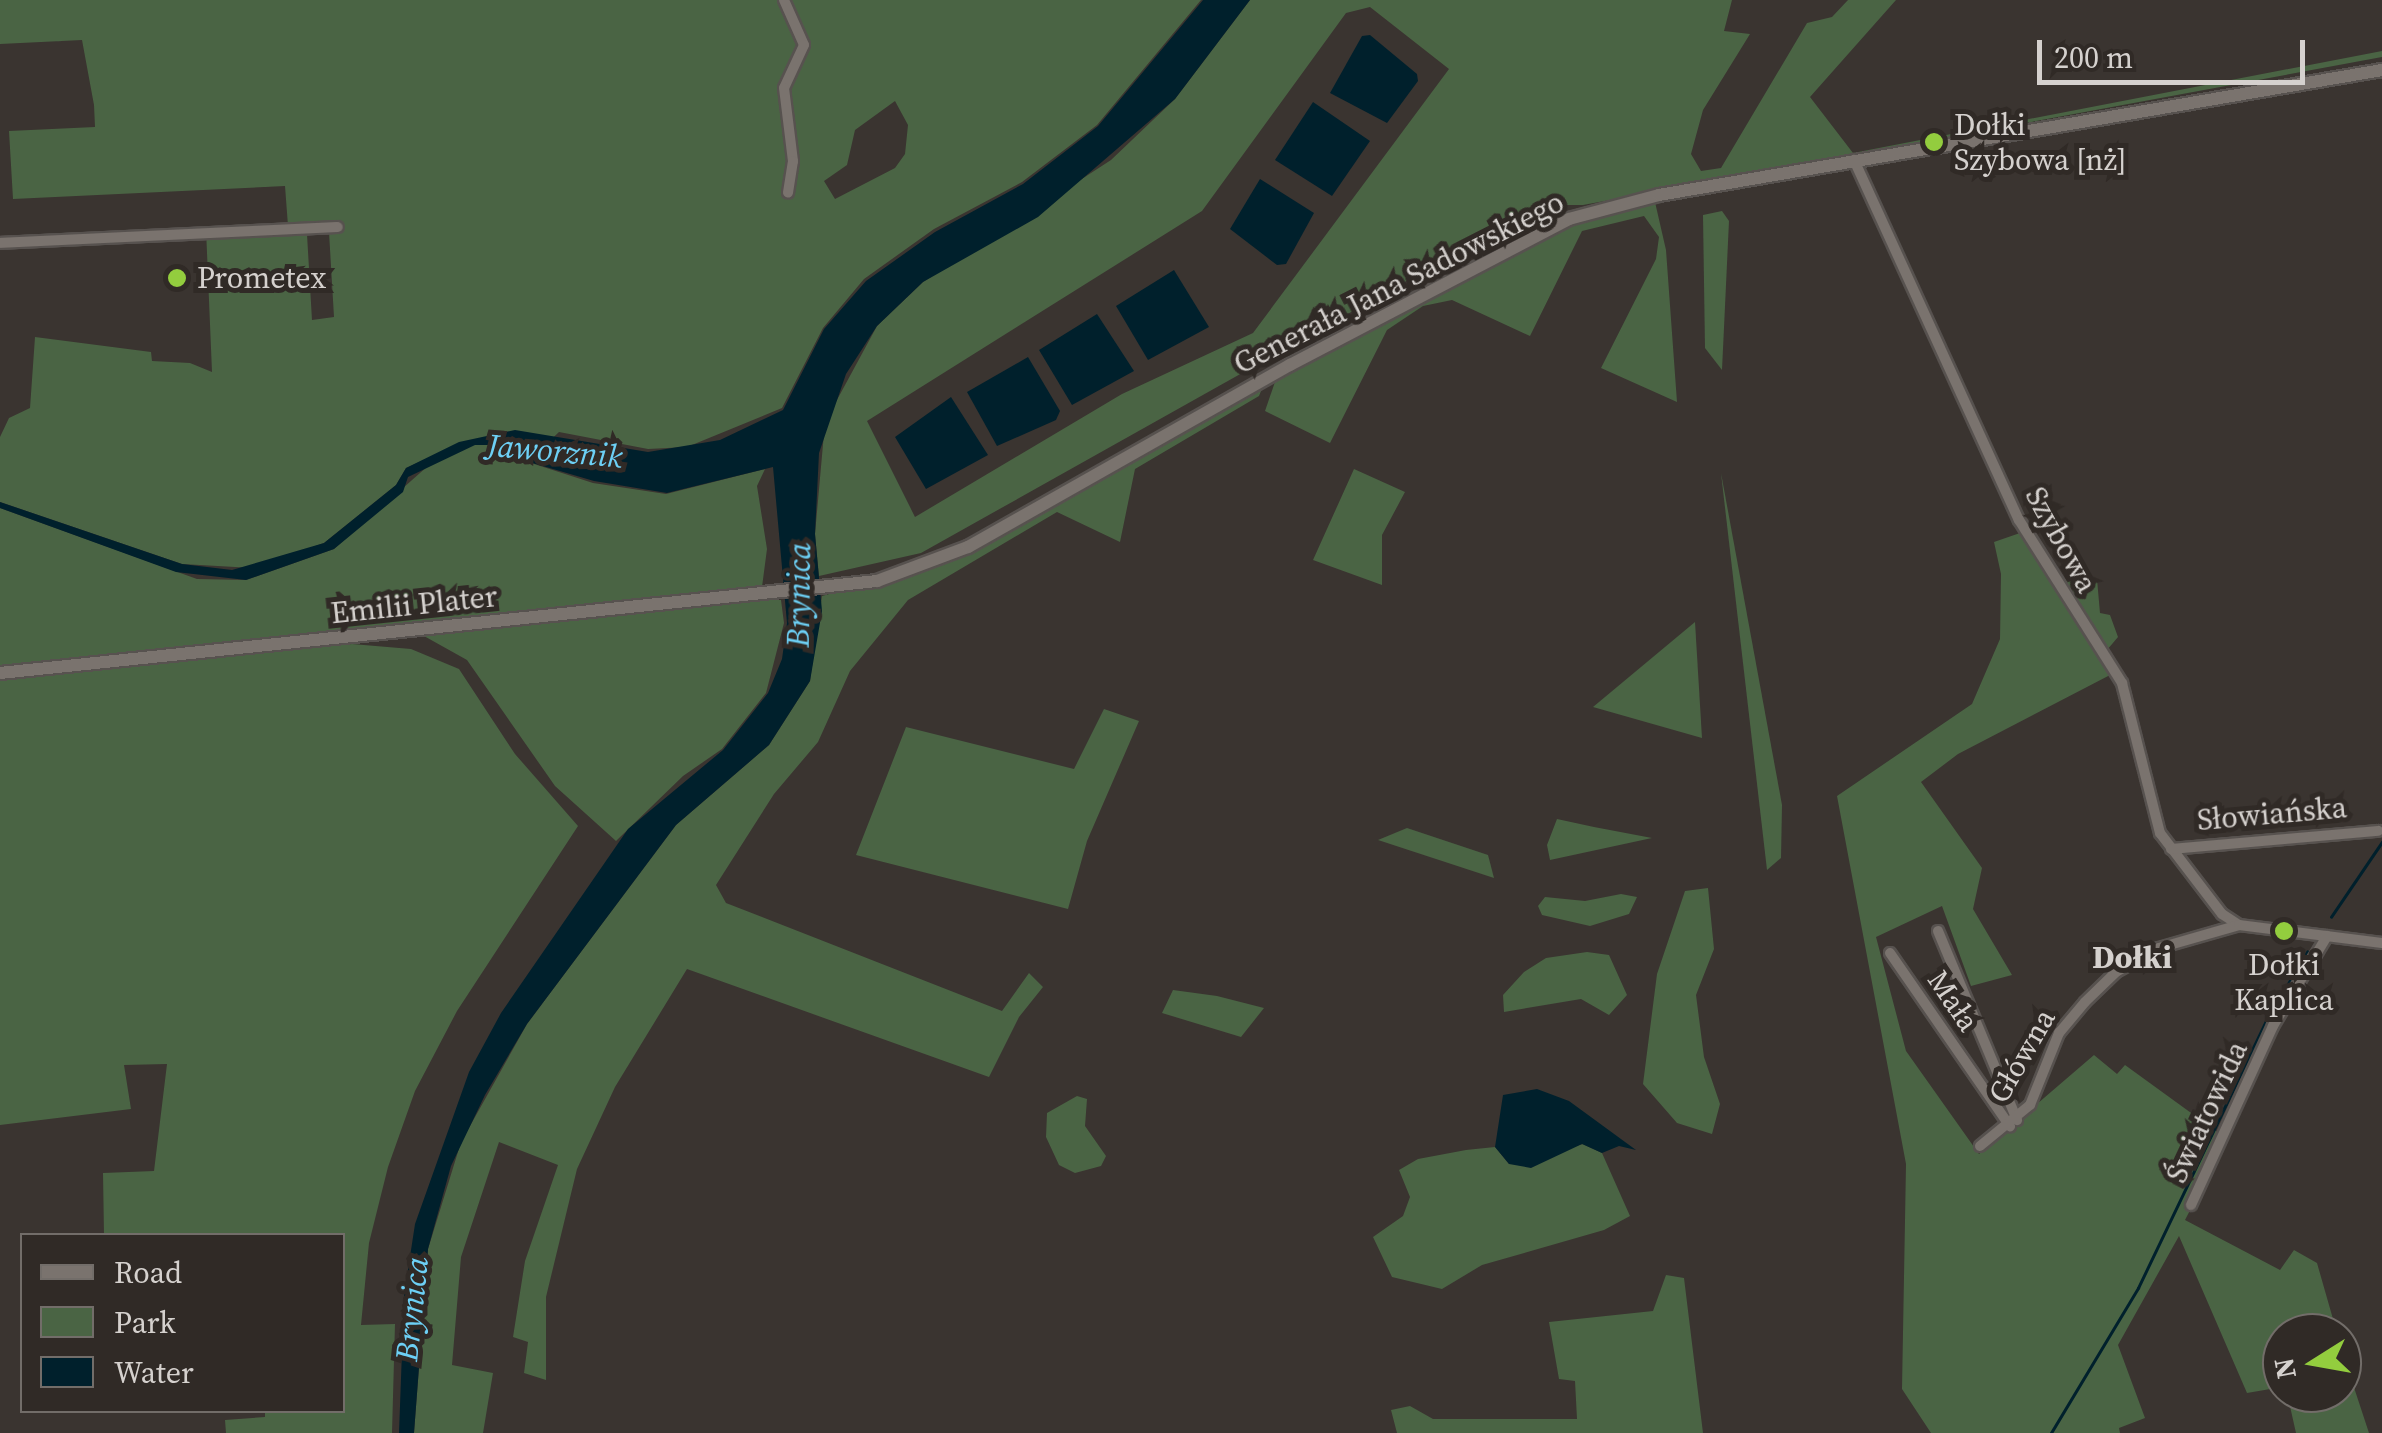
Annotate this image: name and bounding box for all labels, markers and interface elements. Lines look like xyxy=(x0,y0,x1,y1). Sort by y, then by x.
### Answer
scale bar xyxy=(2042,20,2310,82)
text: 200 m xyxy=(2054,37,2133,78)
place label: Dołki Szybowa [nż] xyxy=(1954,107,2126,178)
marker: Dołki Szybowa [nż] xyxy=(1923,131,1945,153)
street label: Generała Jana Sadowskiego xyxy=(1228,184,1570,382)
place label: Prometex xyxy=(197,260,326,296)
marker: Prometex xyxy=(166,267,188,289)
water label: Jaworznik xyxy=(486,426,624,476)
street label: Szybowa xyxy=(2017,481,2105,599)
water label: Brynica xyxy=(779,542,819,648)
street label: Emilii Plater xyxy=(329,578,499,632)
street label: Słowiańska xyxy=(2196,790,2348,838)
marker: Dołki Kaplica xyxy=(2273,920,2295,942)
district label: Dołki xyxy=(2092,938,2172,976)
place label: Dołki Kaplica xyxy=(2234,947,2334,1018)
street label: Mała xyxy=(1920,964,1986,1038)
street label: Główna xyxy=(1981,1003,2063,1109)
street label: Światowida xyxy=(2159,1036,2255,1188)
legend xyxy=(20,1233,345,1413)
text: Road xyxy=(114,1252,182,1293)
water label: Brynica xyxy=(387,1255,437,1363)
text: Park xyxy=(114,1302,176,1343)
north arrow xyxy=(2262,1313,2362,1413)
text: Water xyxy=(114,1352,194,1393)
text: N xyxy=(2264,1355,2305,1382)

